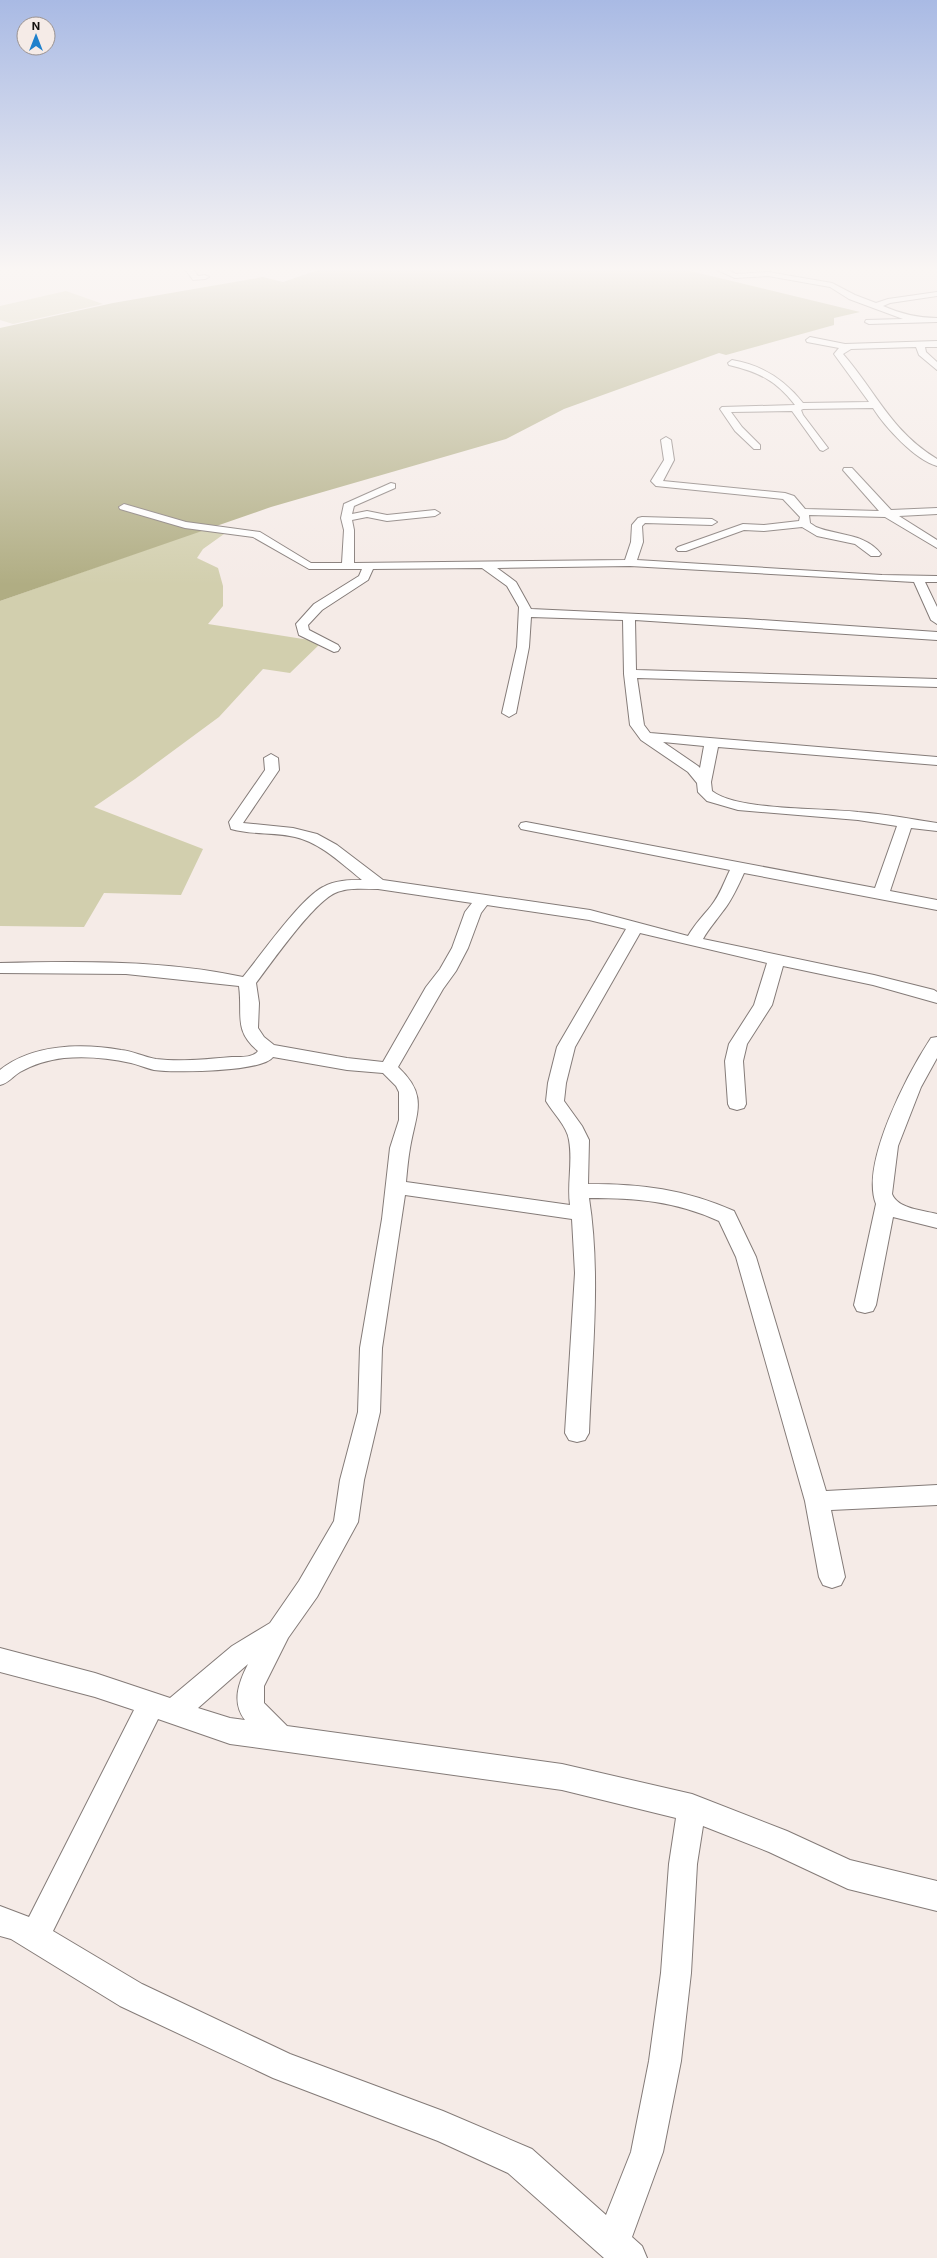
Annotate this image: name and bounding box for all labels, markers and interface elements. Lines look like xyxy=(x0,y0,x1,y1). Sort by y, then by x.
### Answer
north arrow xyxy=(16,16,56,56)
text: N xyxy=(32,19,40,33)

